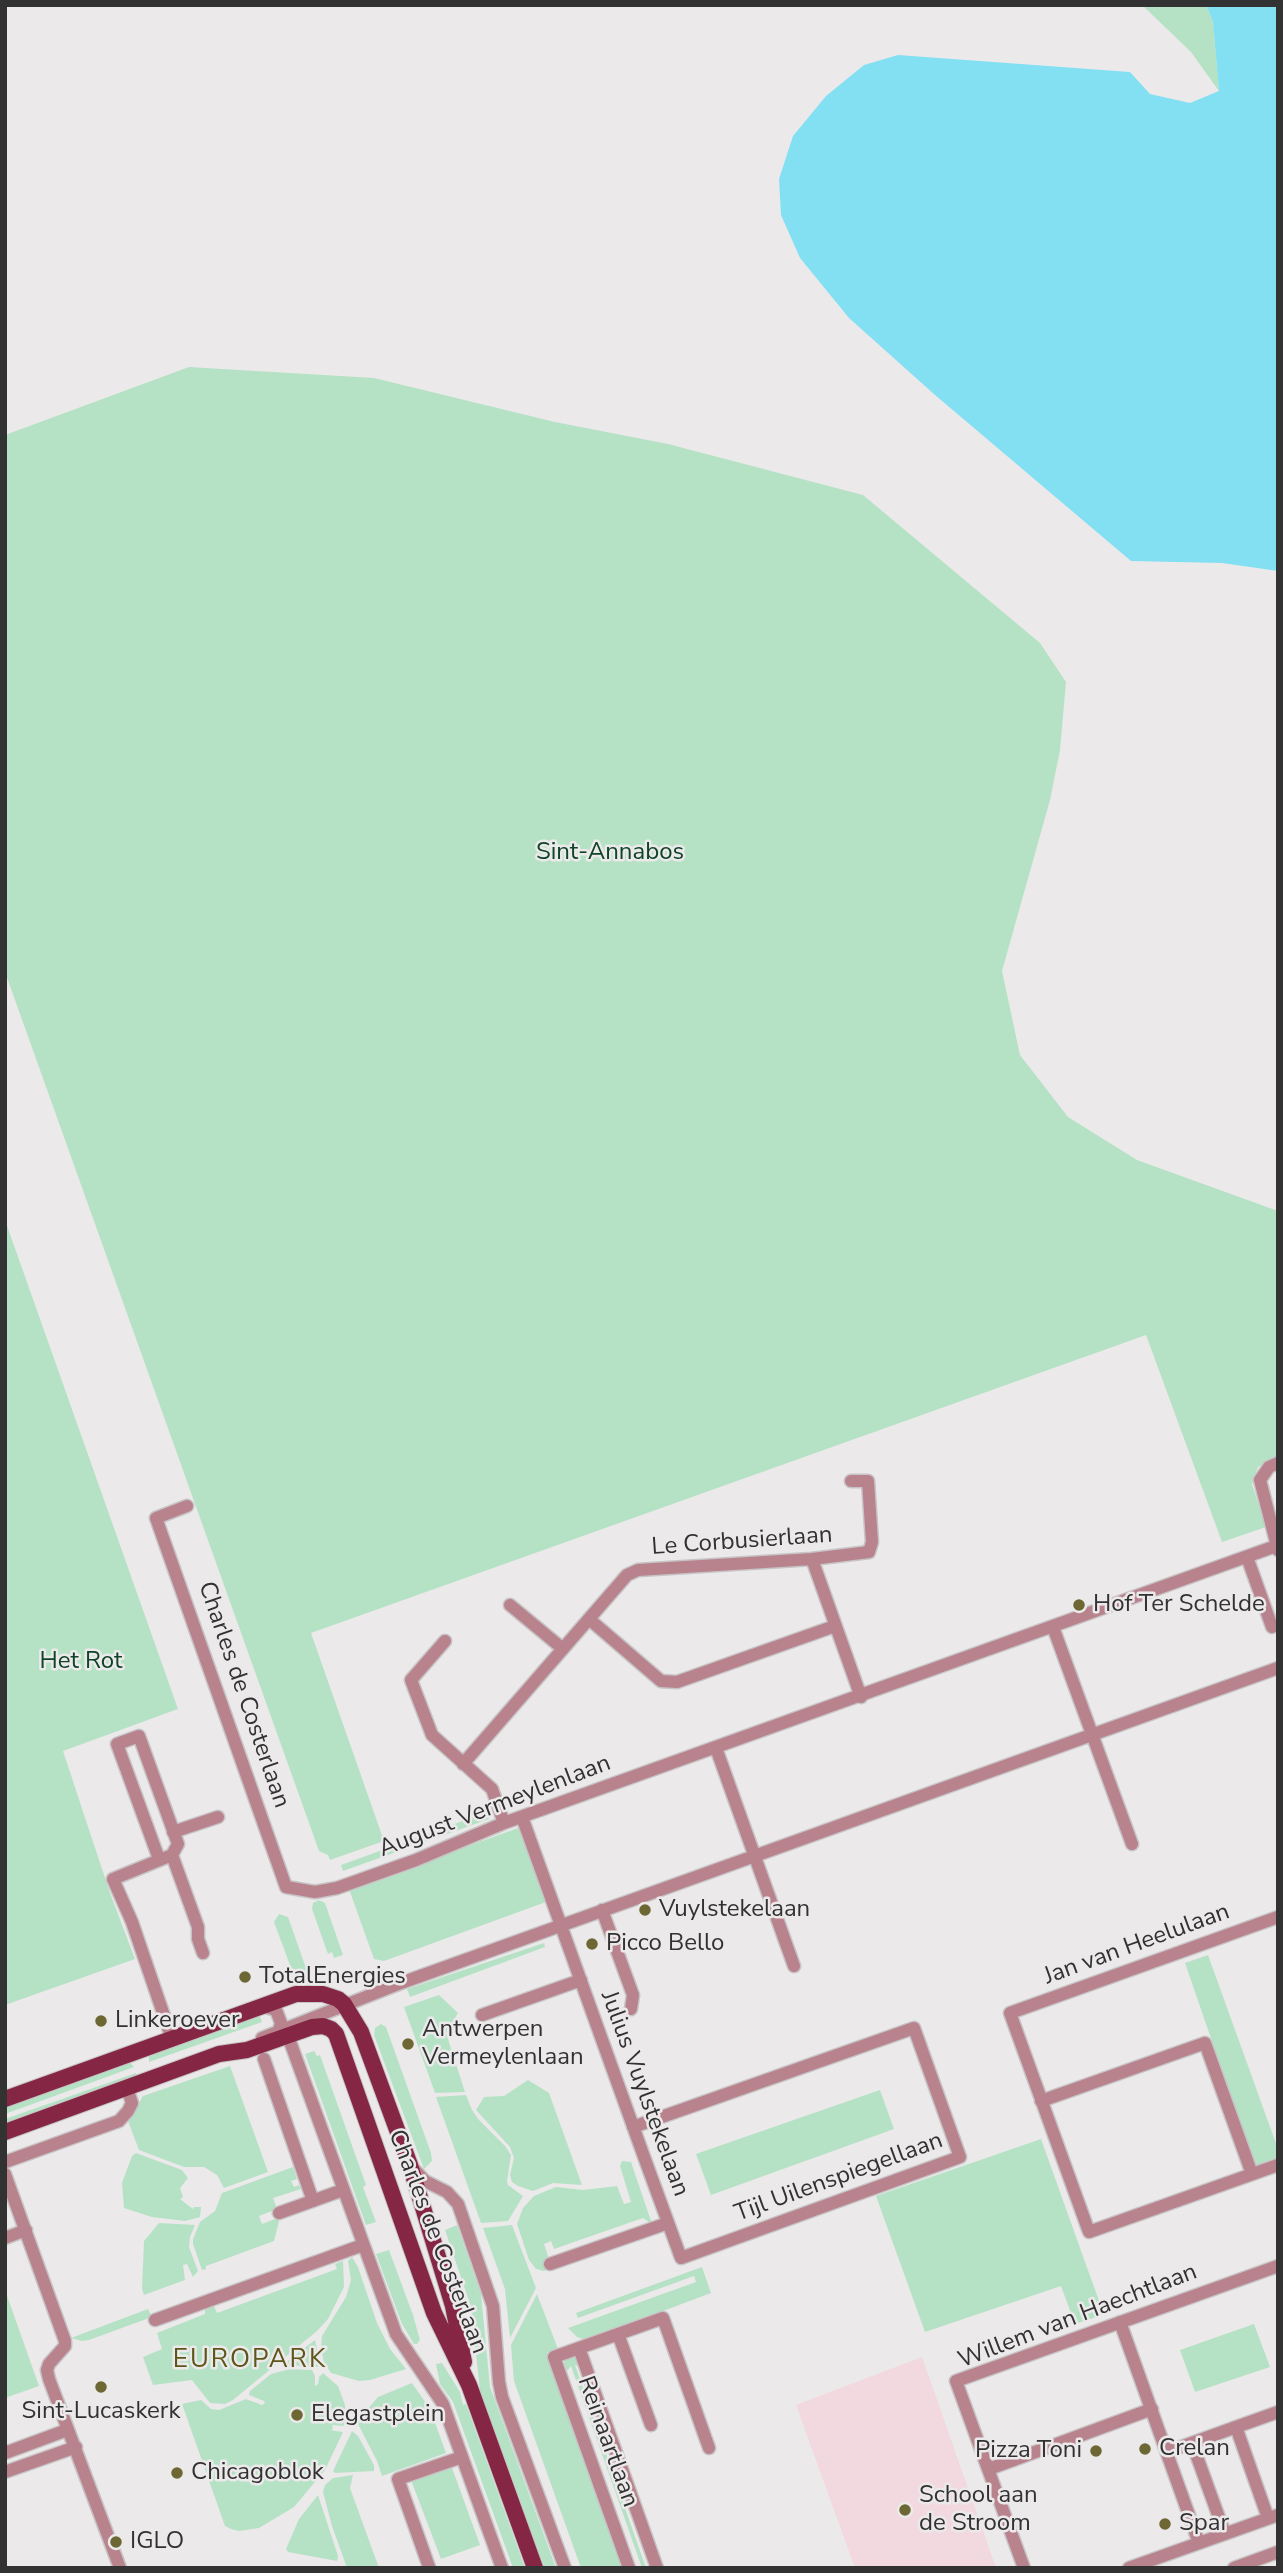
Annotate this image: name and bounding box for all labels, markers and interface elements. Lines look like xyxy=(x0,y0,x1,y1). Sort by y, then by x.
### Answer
park label: Sint-Annabos xyxy=(536,839,684,867)
street label: Le Corbusierlaan xyxy=(651,1521,833,1563)
street label: Charles de Costerlaan xyxy=(191,1578,295,1812)
place label: Hof Ter Schelde xyxy=(1093,1591,1265,1619)
marker: Hof Ter Schelde xyxy=(1071,1597,1087,1613)
park label: Het Rot xyxy=(40,1648,122,1676)
street label: August Vermeylenlaan xyxy=(375,1749,615,1865)
place label: Vuylstekelaan xyxy=(659,1896,810,1924)
street label: Jan van Heelulaan xyxy=(1040,1898,1234,1992)
marker: Vuylstekelaan xyxy=(637,1902,653,1918)
place label: Picco Bello xyxy=(606,1930,724,1958)
marker: Picco Bello xyxy=(584,1936,600,1952)
place label: TotalEnergies xyxy=(259,1963,406,1991)
marker: TotalEnergies xyxy=(237,1969,253,1985)
street label: Julius Vuylstekelaan xyxy=(593,1987,695,2201)
place label: Linkeroever xyxy=(115,2007,240,2035)
marker: Linkeroever xyxy=(93,2013,109,2029)
place label: Antwerpen Vermeylenlaan xyxy=(422,2016,584,2072)
marker: Antwerpen Vermeylenlaan xyxy=(400,2036,416,2052)
street label: Charles de Costerlaan xyxy=(381,2126,493,2358)
street label: Tijl Uilenspiegellaan xyxy=(731,2127,947,2229)
street label: Willem van Haechtlaan xyxy=(955,2258,1201,2376)
district label: EUROPARK xyxy=(174,2345,326,2377)
street label: Reinaartlaan xyxy=(570,2373,644,2511)
marker: Sint-Lucaskerk xyxy=(93,2379,109,2395)
place label: Sint-Lucaskerk xyxy=(22,2398,180,2426)
place label: Elegastplein xyxy=(311,2401,444,2429)
marker: Elegastplein xyxy=(289,2407,305,2423)
place label: Crelan xyxy=(1159,2435,1230,2463)
place label: Pizza Toni xyxy=(975,2437,1082,2465)
marker: Crelan xyxy=(1137,2441,1153,2457)
marker: Pizza Toni xyxy=(1088,2443,1104,2459)
place label: Chicagoblok xyxy=(191,2459,324,2487)
marker: Chicagoblok xyxy=(169,2465,185,2481)
place label: School aan de Stroom xyxy=(919,2482,1038,2538)
marker: School aan de Stroom xyxy=(897,2502,913,2518)
place label: Spar xyxy=(1179,2510,1229,2538)
marker: Spar xyxy=(1157,2516,1173,2532)
place label: IGLO xyxy=(130,2528,184,2556)
marker: IGLO xyxy=(108,2534,124,2550)

